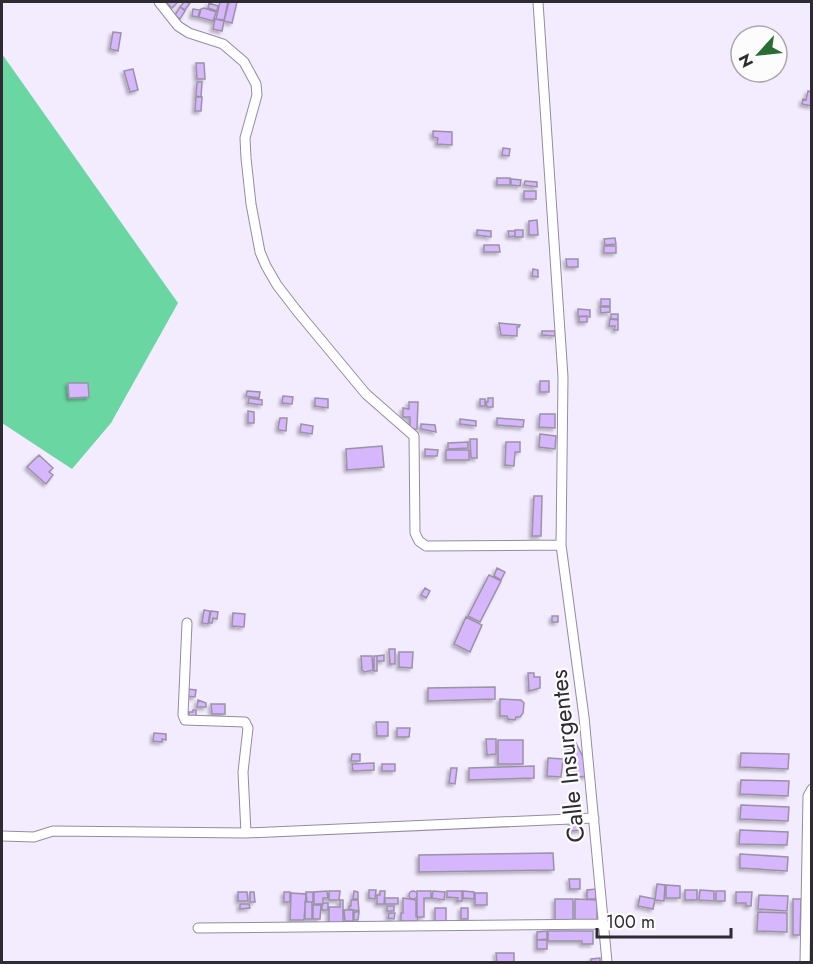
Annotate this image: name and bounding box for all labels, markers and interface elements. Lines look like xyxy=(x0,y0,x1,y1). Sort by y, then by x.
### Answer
north arrow xyxy=(729,24,789,84)
text: N xyxy=(733,50,759,71)
street label: Calle Insurgentes xyxy=(541,668,593,844)
scale bar xyxy=(597,901,730,939)
text: 100 m xyxy=(606,909,655,935)

